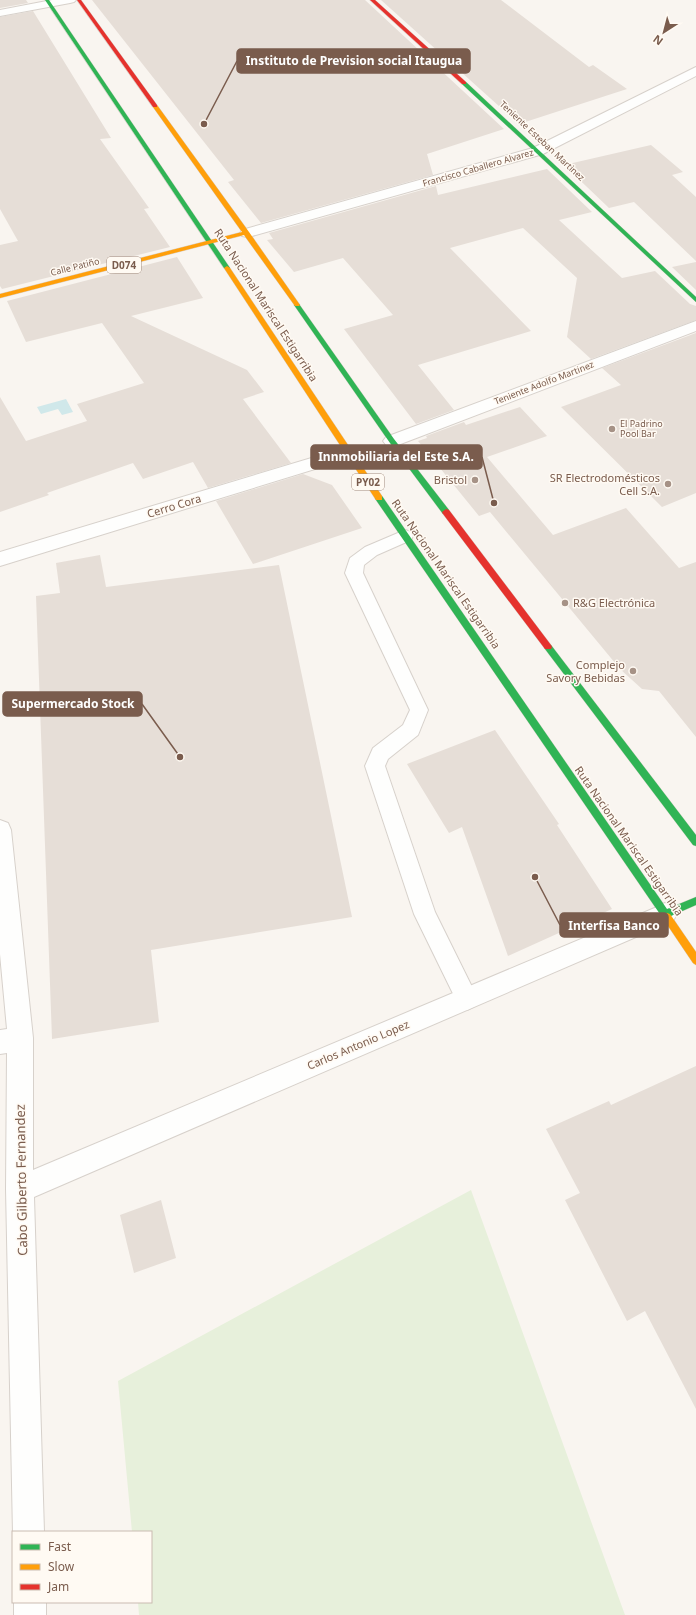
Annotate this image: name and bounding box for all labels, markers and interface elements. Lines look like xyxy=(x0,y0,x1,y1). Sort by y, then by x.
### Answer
north arrow xyxy=(644,12,684,52)
text: N xyxy=(650,32,666,49)
callout: Instituto de Prevision social Itaugua xyxy=(237,49,470,73)
text: Instituto de Prevision social Itaugua xyxy=(246,52,462,69)
street label: Teniente Esteban Martinez xyxy=(497,98,588,184)
street label: Francisco Caballero Alvarez xyxy=(421,145,535,190)
street label: Ruta Nacional Mariscal Estigarribia xyxy=(211,225,322,384)
street label: Calle Patiño xyxy=(49,254,101,279)
road number: D074 xyxy=(107,257,141,273)
street label: Teniente Adolfo Martinez xyxy=(492,357,596,408)
place label: El Padrino Pool Bar xyxy=(620,417,663,440)
marker: El Padrino Pool Bar xyxy=(607,424,617,434)
callout: Innmobiliaria del Este S.A. xyxy=(311,445,482,469)
text: Innmobiliaria del Este S.A. xyxy=(318,448,474,465)
place label: SR Electrodomésticos Cell S.A. xyxy=(550,470,660,498)
place label: Bristol xyxy=(434,472,467,487)
road number: PY02 xyxy=(352,474,384,490)
marker: Bristol xyxy=(470,475,480,485)
marker: SR Electrodomésticos Cell S.A. xyxy=(663,479,673,489)
street label: Cerro Cora xyxy=(145,490,203,521)
street label: Ruta Nacional Mariscal Estigarribia xyxy=(389,496,504,651)
place label: R&G Electrónica xyxy=(573,595,655,610)
marker: R&G Electrónica xyxy=(560,598,570,608)
place label: Complejo Savory Bebidas xyxy=(546,657,625,685)
marker: Complejo Savory Bebidas xyxy=(628,666,638,676)
callout: Supermercado Stock xyxy=(3,692,142,716)
text: Supermercado Stock xyxy=(11,695,135,712)
street label: Ruta Nacional Mariscal Estigarribia xyxy=(572,763,687,918)
callout: Interfisa Banco xyxy=(560,913,668,937)
text: Interfisa Banco xyxy=(568,917,660,934)
street label: Carlos Antonio Lopez xyxy=(305,1016,411,1073)
street label: Cabo Gilberto Fernandez xyxy=(11,1104,31,1256)
legend xyxy=(12,1531,152,1603)
text: Fast xyxy=(48,1538,72,1555)
text: Slow xyxy=(48,1558,75,1575)
text: Jam xyxy=(47,1578,69,1595)

